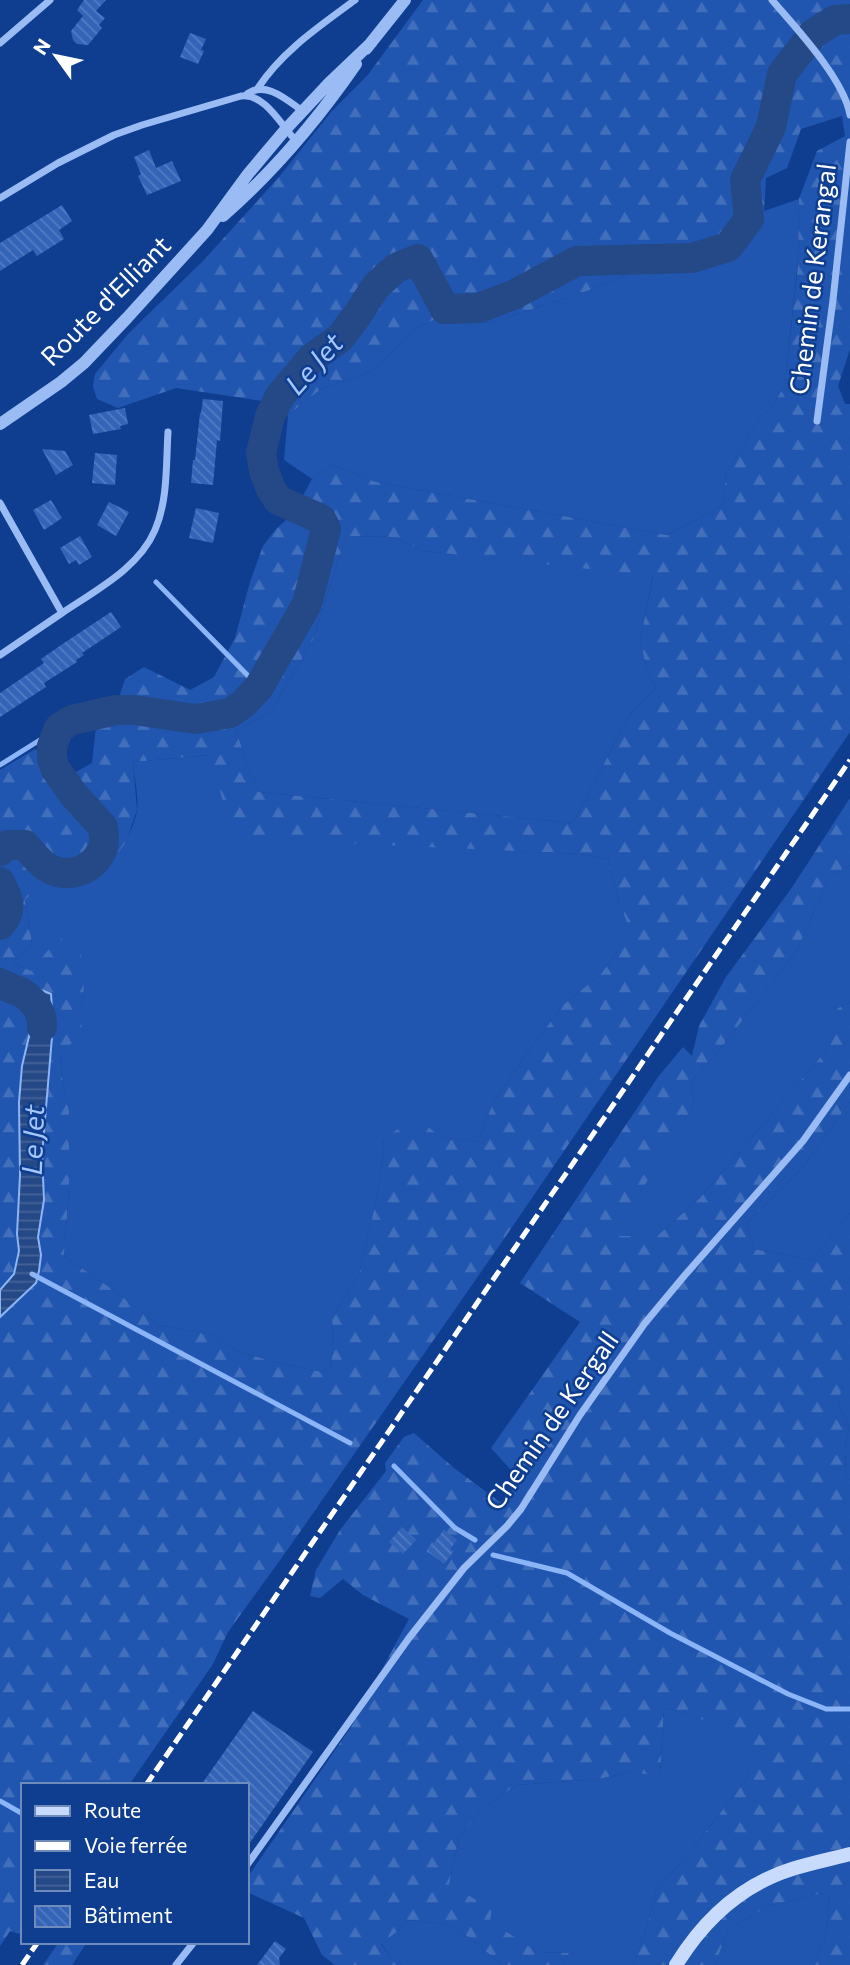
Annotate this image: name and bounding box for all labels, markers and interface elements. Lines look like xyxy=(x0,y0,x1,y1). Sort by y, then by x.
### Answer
north arrow xyxy=(21,21,91,91)
text: N xyxy=(28,34,55,59)
street label: Chemin de Kerangal xyxy=(782,162,841,396)
street label: Route d'Elliant xyxy=(34,229,176,371)
water label: Le Jet xyxy=(277,325,350,401)
water label: Le Jet xyxy=(14,1104,50,1176)
street label: Chemin de Kergall xyxy=(478,1325,624,1515)
legend xyxy=(21,1783,248,1944)
text: Route xyxy=(84,1797,141,1822)
text: Voie ferrée xyxy=(84,1832,187,1857)
text: Eau xyxy=(84,1867,119,1892)
text: Bâtiment xyxy=(84,1902,173,1927)

